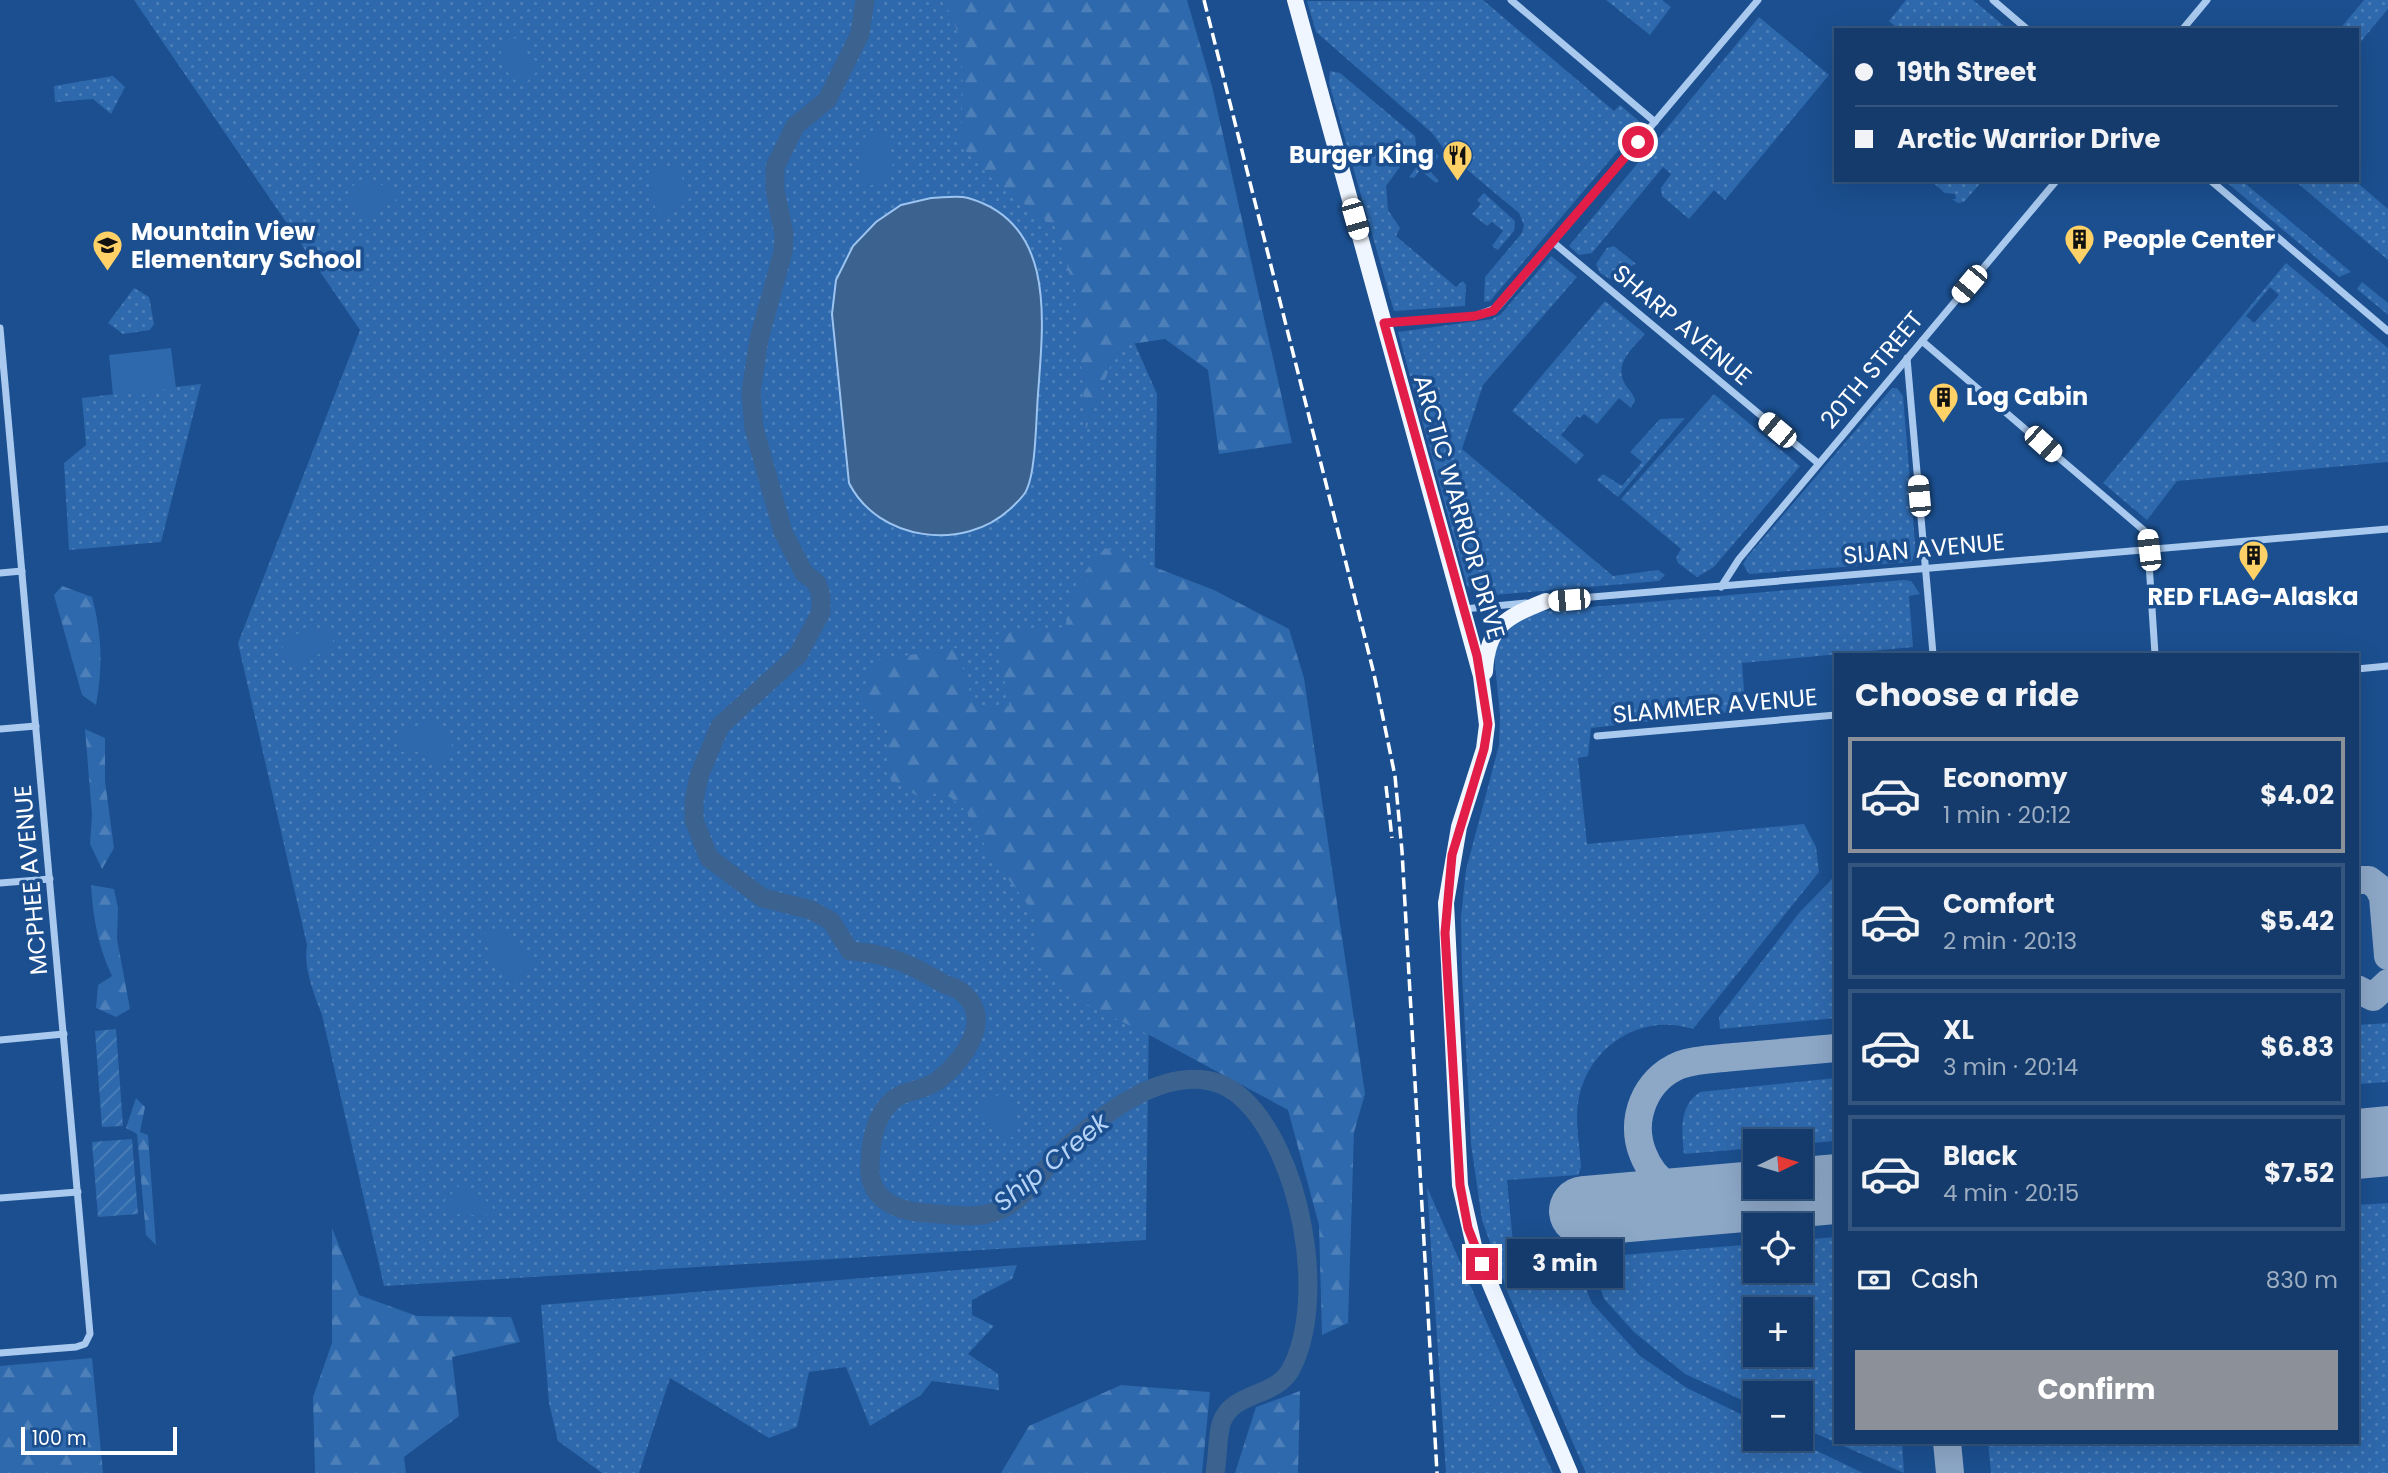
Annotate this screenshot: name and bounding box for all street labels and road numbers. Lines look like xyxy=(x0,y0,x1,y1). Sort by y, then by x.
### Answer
street label: SHARP AVENUE xyxy=(1606,257,1759,392)
street label: 20TH STREET xyxy=(1813,304,1931,435)
street label: ARCTIC WARRIOR DRIVE xyxy=(1406,371,1513,643)
street label: SIJAN AVENUE xyxy=(1842,525,2006,572)
street label: SLAMMER AVENUE xyxy=(1611,680,1819,731)
street label: MCPHEE AVENUE xyxy=(6,784,55,977)

